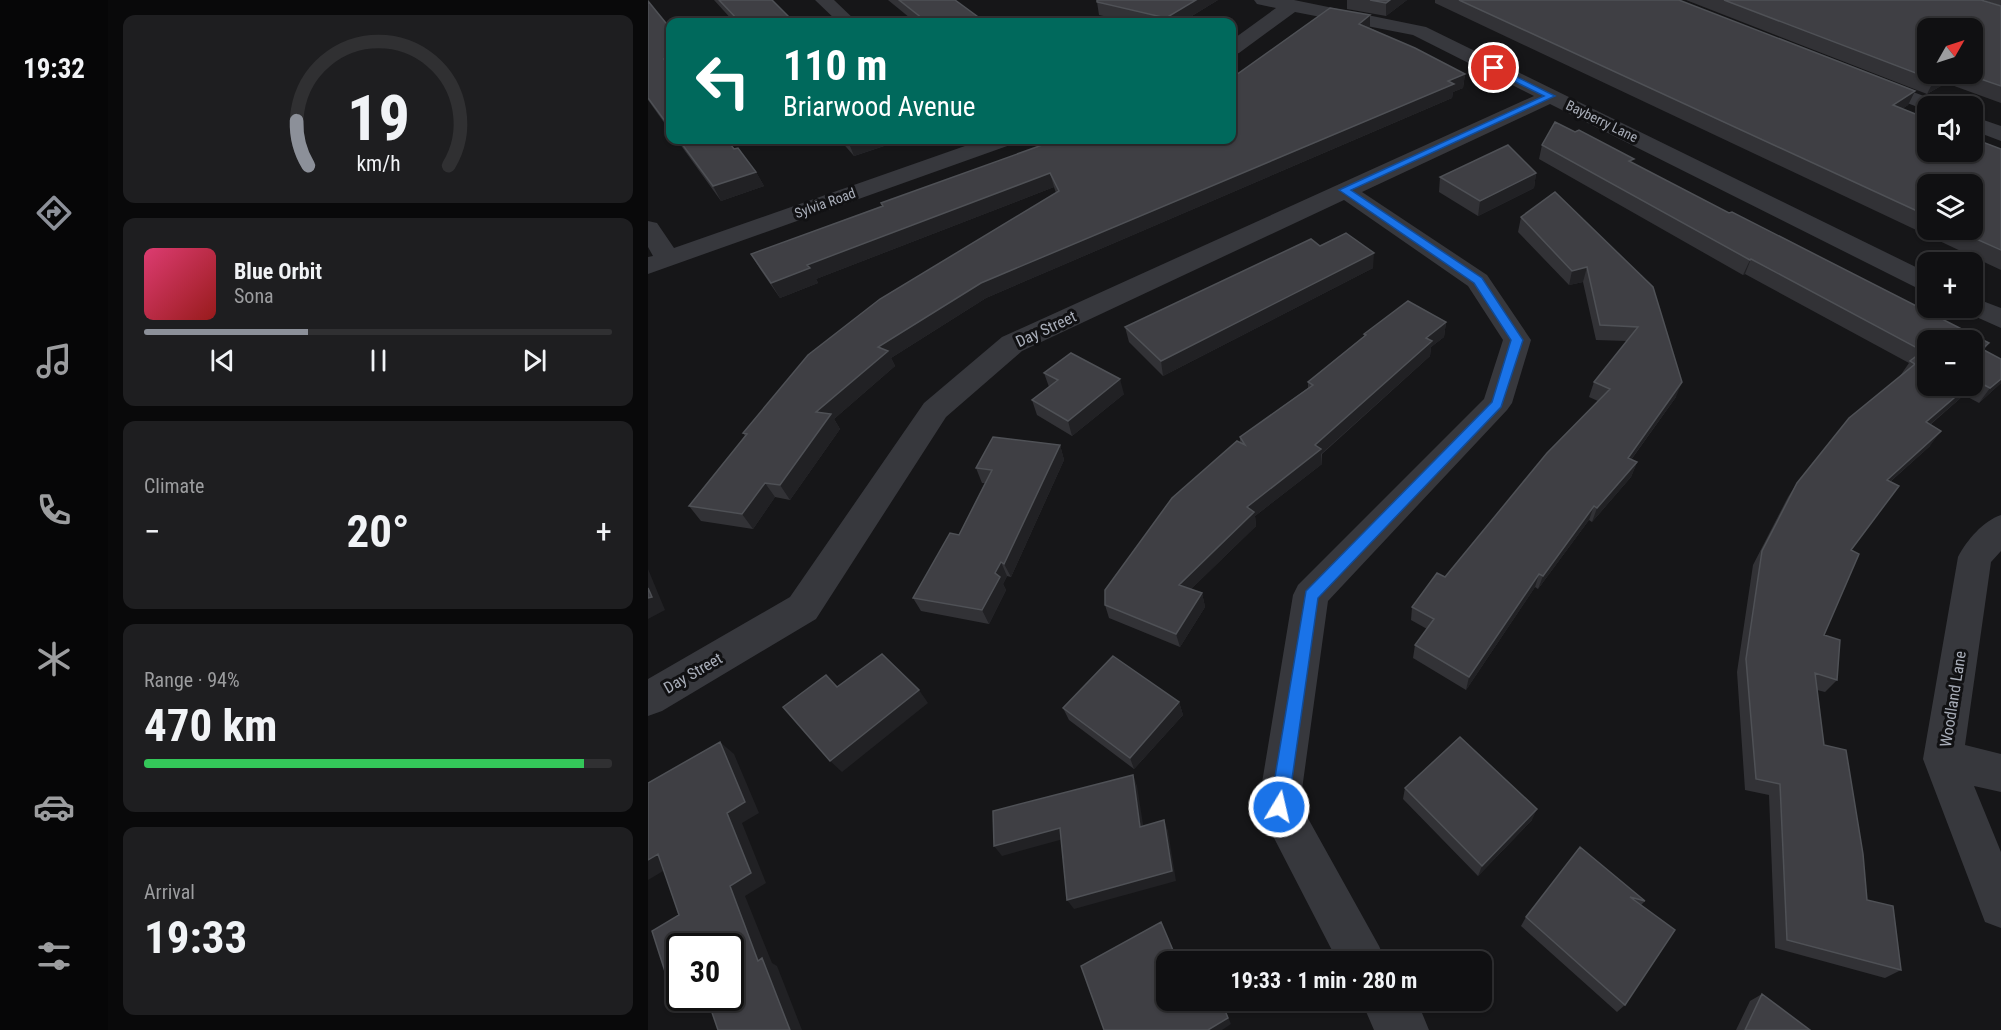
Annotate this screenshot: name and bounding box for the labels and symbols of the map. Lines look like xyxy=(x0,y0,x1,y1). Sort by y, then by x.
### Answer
north arrow xyxy=(1917,18,1983,84)
pin xyxy=(1468,42,1519,93)
street label: Bayberry Lane xyxy=(1563,97,1641,145)
street label: Sylvia Road xyxy=(792,185,858,221)
street label: Day Street xyxy=(1013,307,1079,351)
street label: Day Street xyxy=(660,649,726,697)
street label: Woodland Lane xyxy=(1936,650,1970,748)
position arrow xyxy=(1247,775,1311,839)
speed limit sign: 30 xyxy=(666,933,744,1011)

